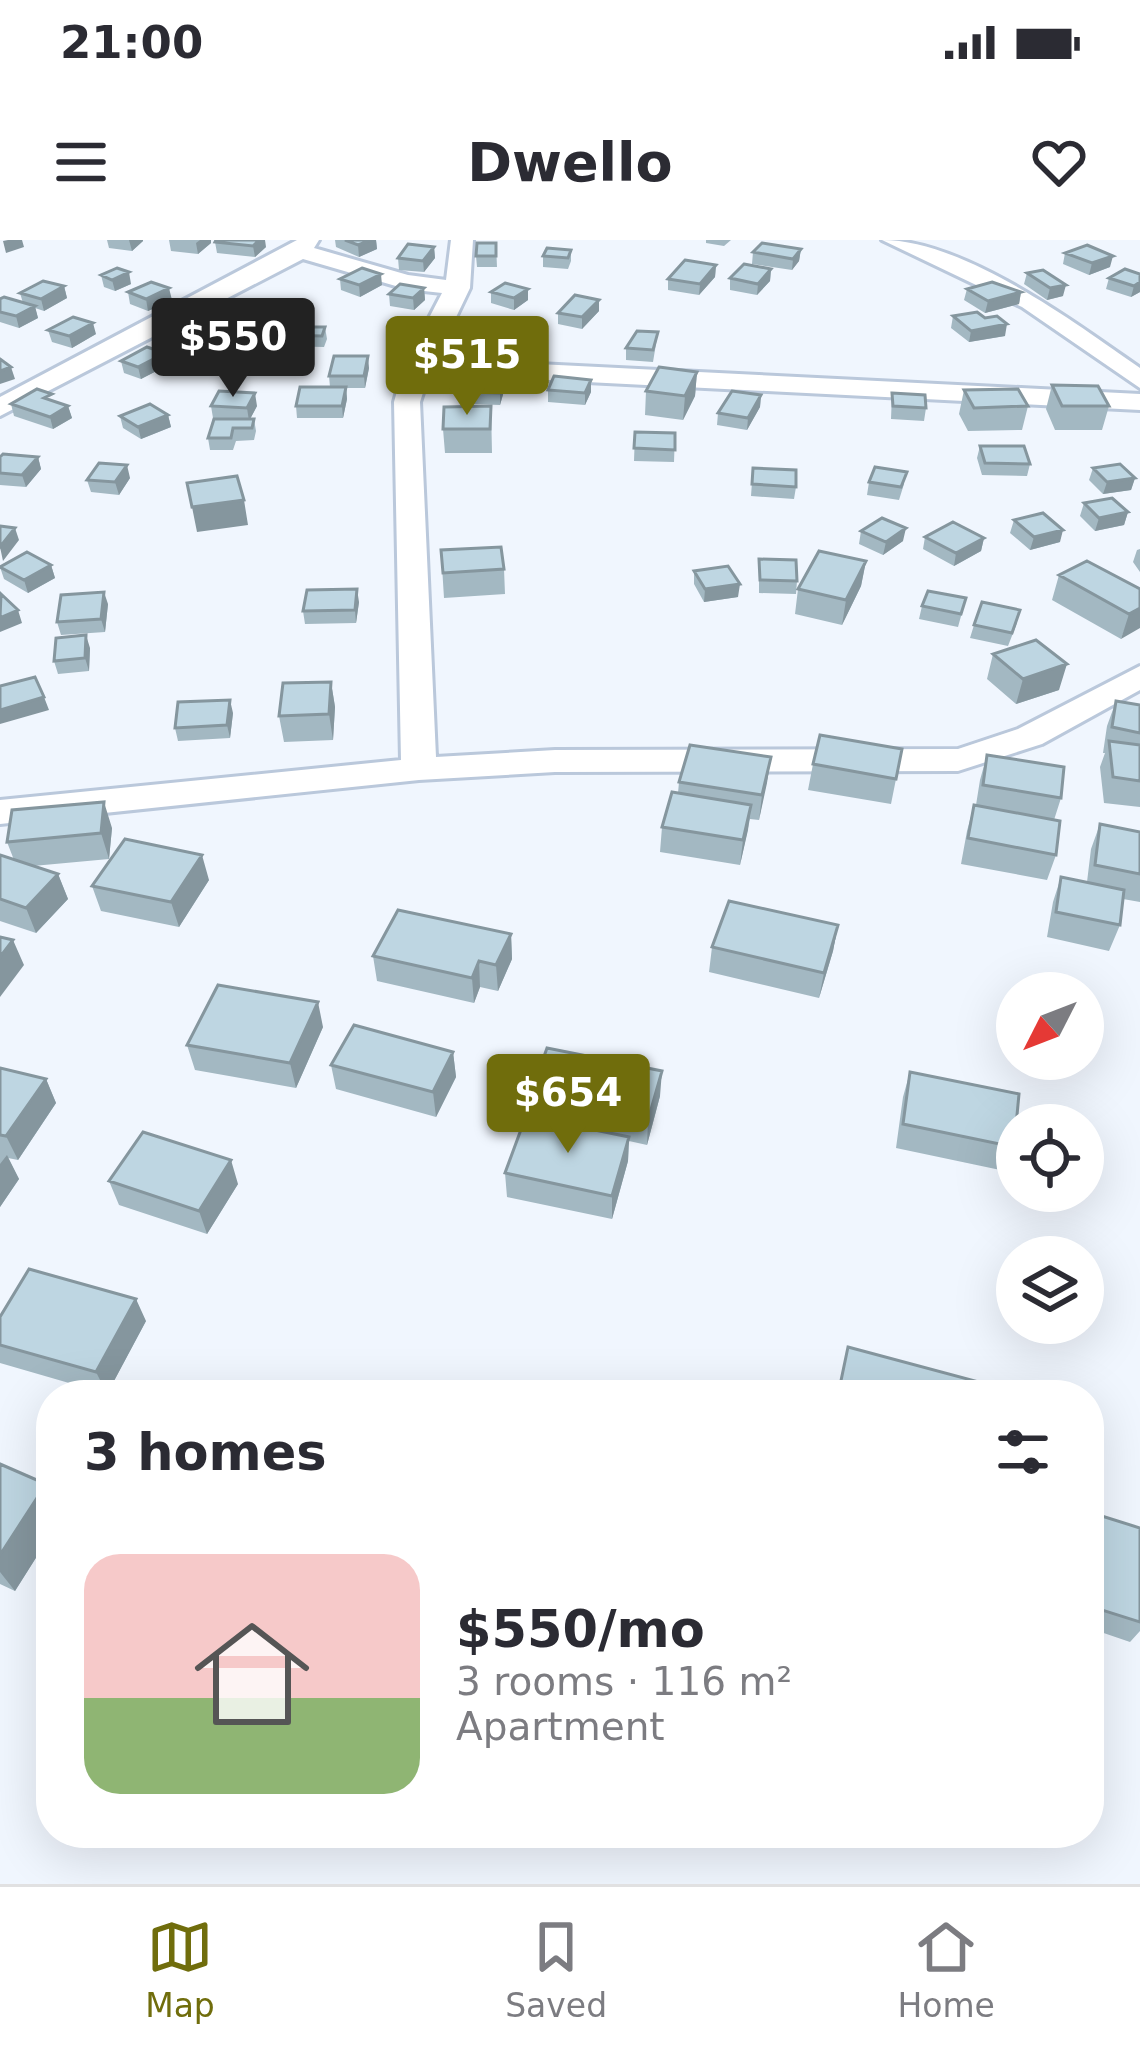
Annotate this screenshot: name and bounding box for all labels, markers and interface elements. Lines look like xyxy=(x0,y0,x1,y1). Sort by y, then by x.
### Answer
text: 21:00 xyxy=(60,16,203,69)
icon: menu xyxy=(48,129,114,195)
icon: heart xyxy=(1026,129,1092,195)
text: Dwello xyxy=(467,131,673,194)
pin: $550 xyxy=(162,298,304,400)
text: $550 xyxy=(179,314,287,359)
pin: $515 xyxy=(396,316,538,418)
text: $515 xyxy=(413,332,521,377)
north arrow xyxy=(996,972,1104,1080)
map controls xyxy=(996,972,1104,1344)
pin: $654 xyxy=(497,1054,639,1156)
text: $654 xyxy=(514,1070,622,1115)
button: locate xyxy=(996,1104,1104,1212)
button: layers xyxy=(996,1236,1104,1344)
icon: filters xyxy=(990,1419,1056,1485)
text: 3 homes xyxy=(84,1423,327,1482)
text: $550/mo xyxy=(456,1600,705,1659)
icon: home xyxy=(180,1602,324,1746)
text: 3 rooms · 116 m² xyxy=(456,1659,792,1704)
text: Apartment xyxy=(456,1704,665,1749)
tab: Map xyxy=(145,1914,215,2025)
tab: Saved xyxy=(505,1914,607,2025)
tab: Home xyxy=(897,1914,995,2025)

